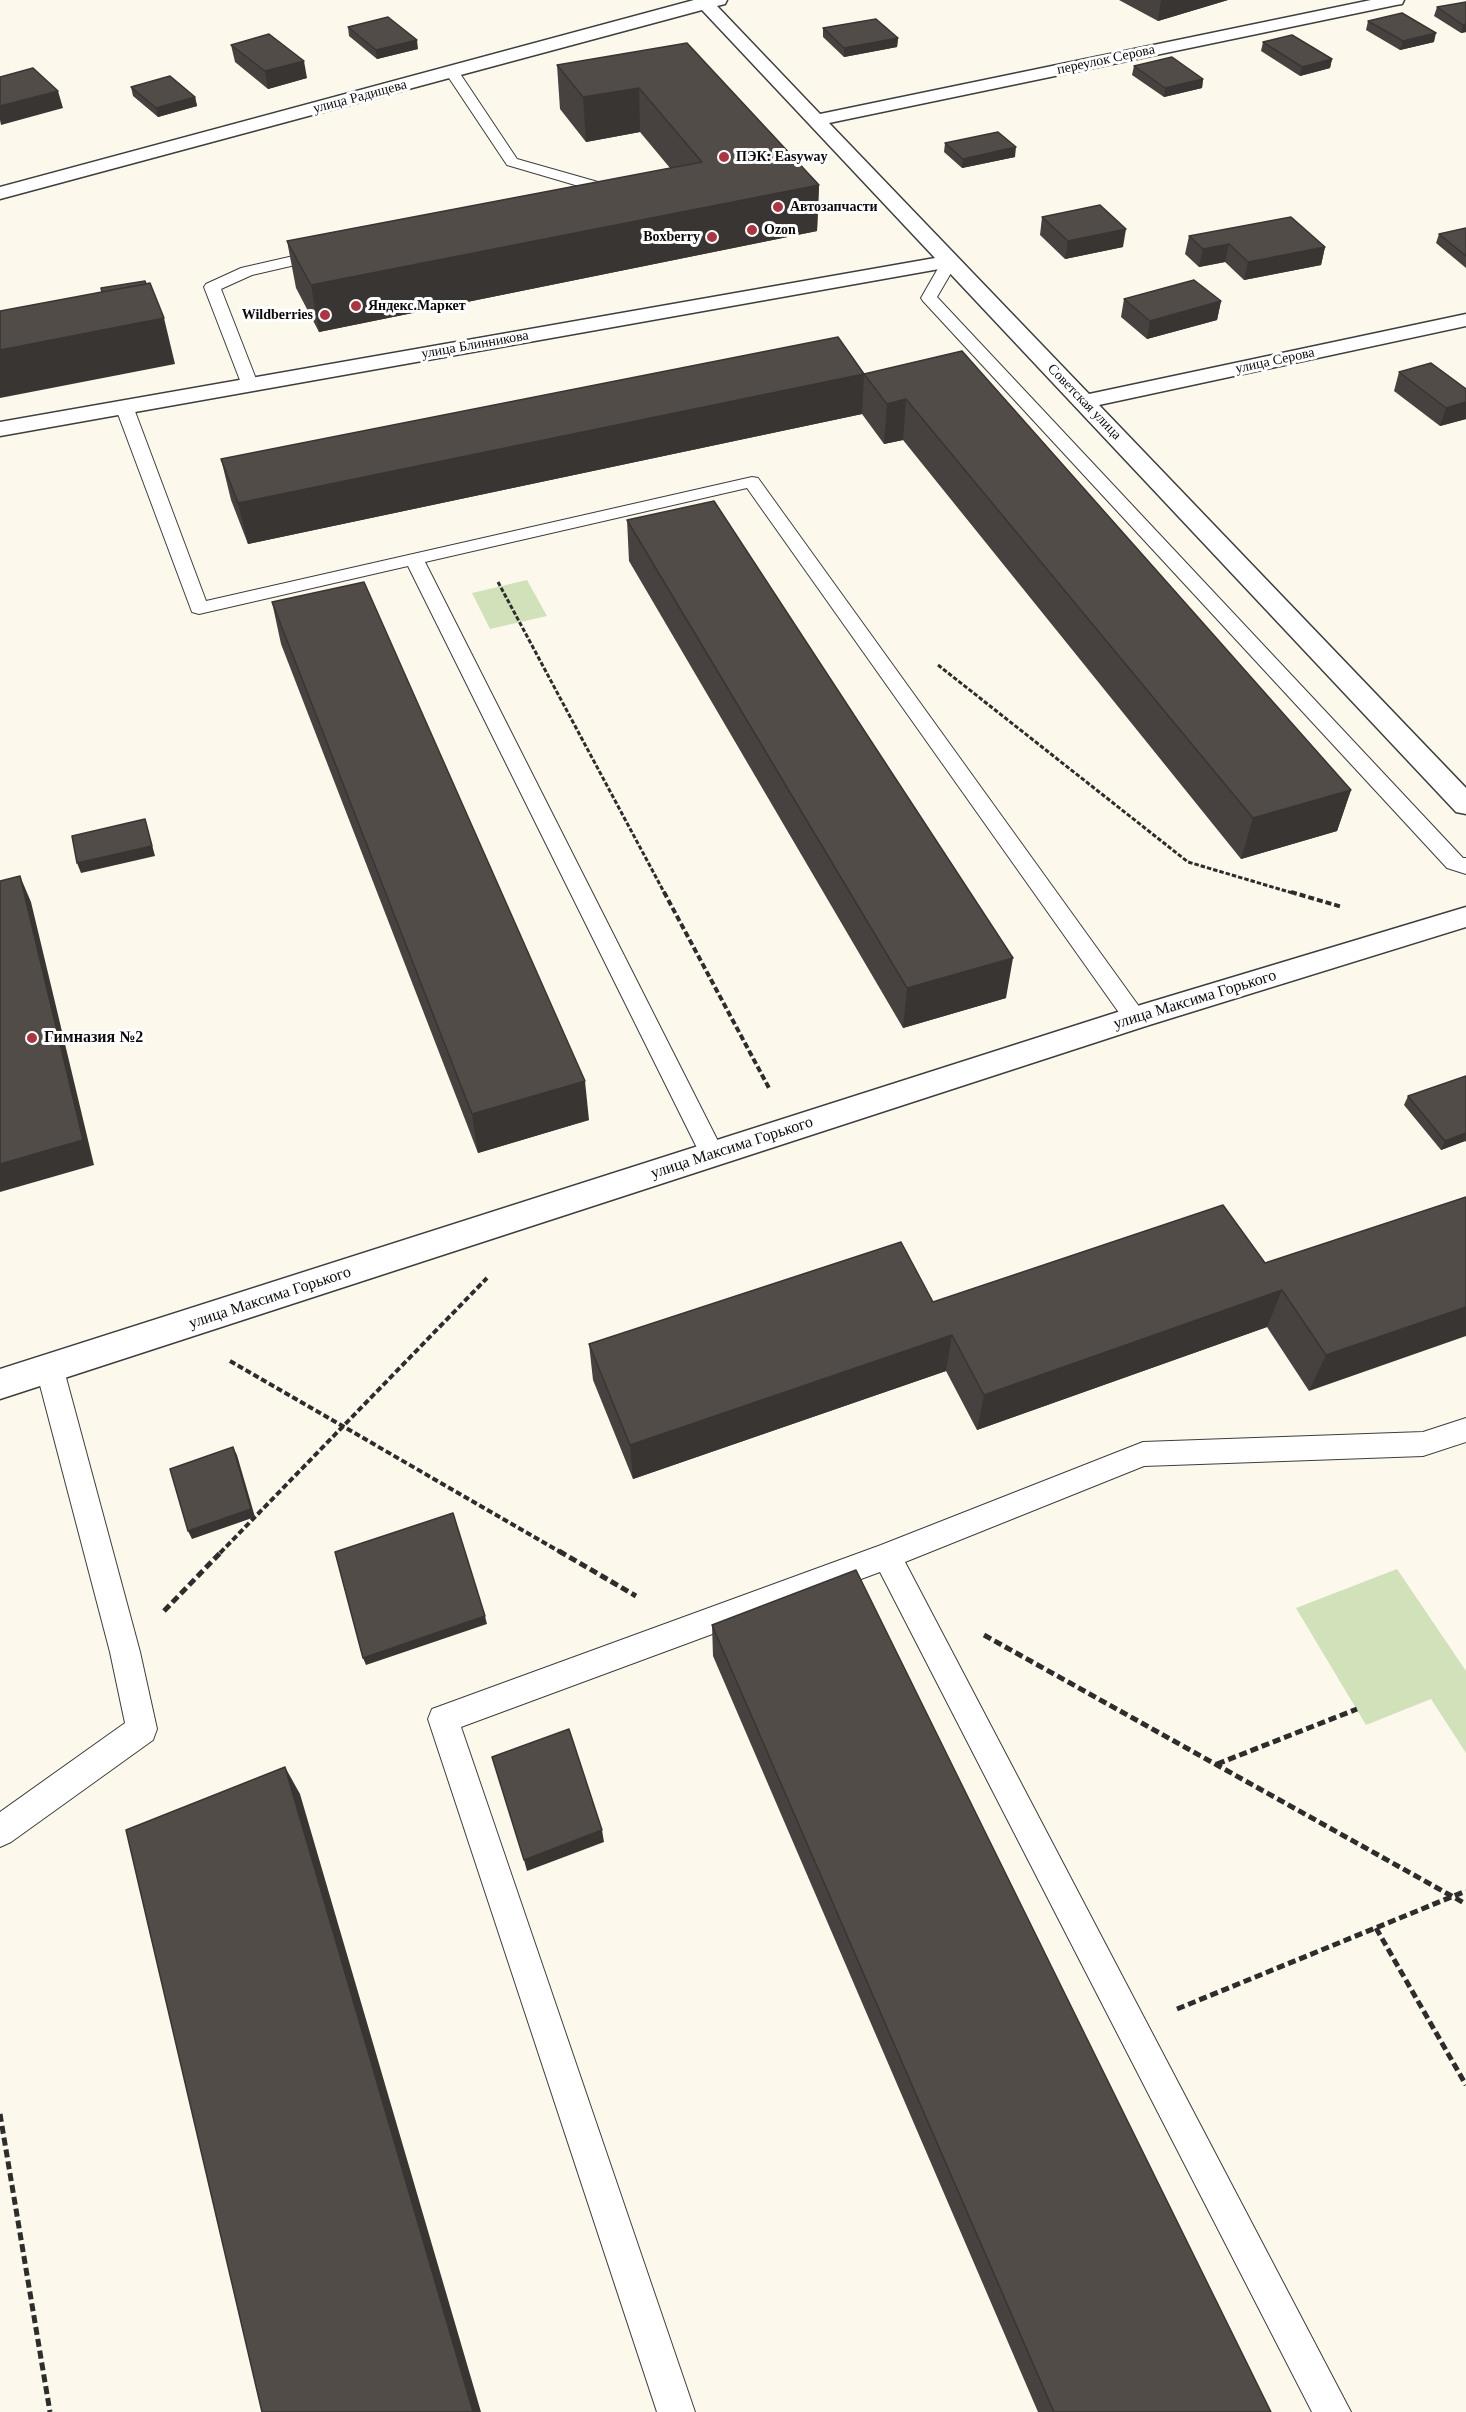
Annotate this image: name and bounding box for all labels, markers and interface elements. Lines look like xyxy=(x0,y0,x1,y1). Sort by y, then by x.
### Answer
street label: переулок Серова xyxy=(1056,41,1156,79)
street label: улица Радищева xyxy=(311,76,409,118)
place label: ПЭК: Easyway xyxy=(736,149,828,165)
marker: ПЭК: Easyway xyxy=(717,150,731,164)
place label: Автозапчасти xyxy=(790,199,878,215)
marker: Автозапчасти xyxy=(771,200,785,214)
place label: Ozon xyxy=(764,222,796,238)
marker: Ozon xyxy=(745,223,759,237)
place label: Boxberry xyxy=(643,229,700,245)
marker: Boxberry xyxy=(705,230,719,244)
place label: Яндекс.Маркет xyxy=(368,298,466,314)
marker: Яндекс.Маркет xyxy=(349,299,363,313)
place label: Wildberries xyxy=(242,307,313,323)
marker: Wildberries xyxy=(318,308,332,322)
street label: улица Блинникова xyxy=(420,327,530,363)
street label: улица Серова xyxy=(1234,344,1316,378)
street label: Советская улица xyxy=(1044,361,1124,443)
street label: улица Максима Горького xyxy=(1111,966,1279,1034)
place label: Гимназия №2 xyxy=(44,1028,143,1048)
marker: Гимназия №2 xyxy=(25,1031,39,1045)
street label: улица Максима Горького xyxy=(649,1113,815,1183)
street label: улица Максима Горького xyxy=(187,1263,353,1333)

